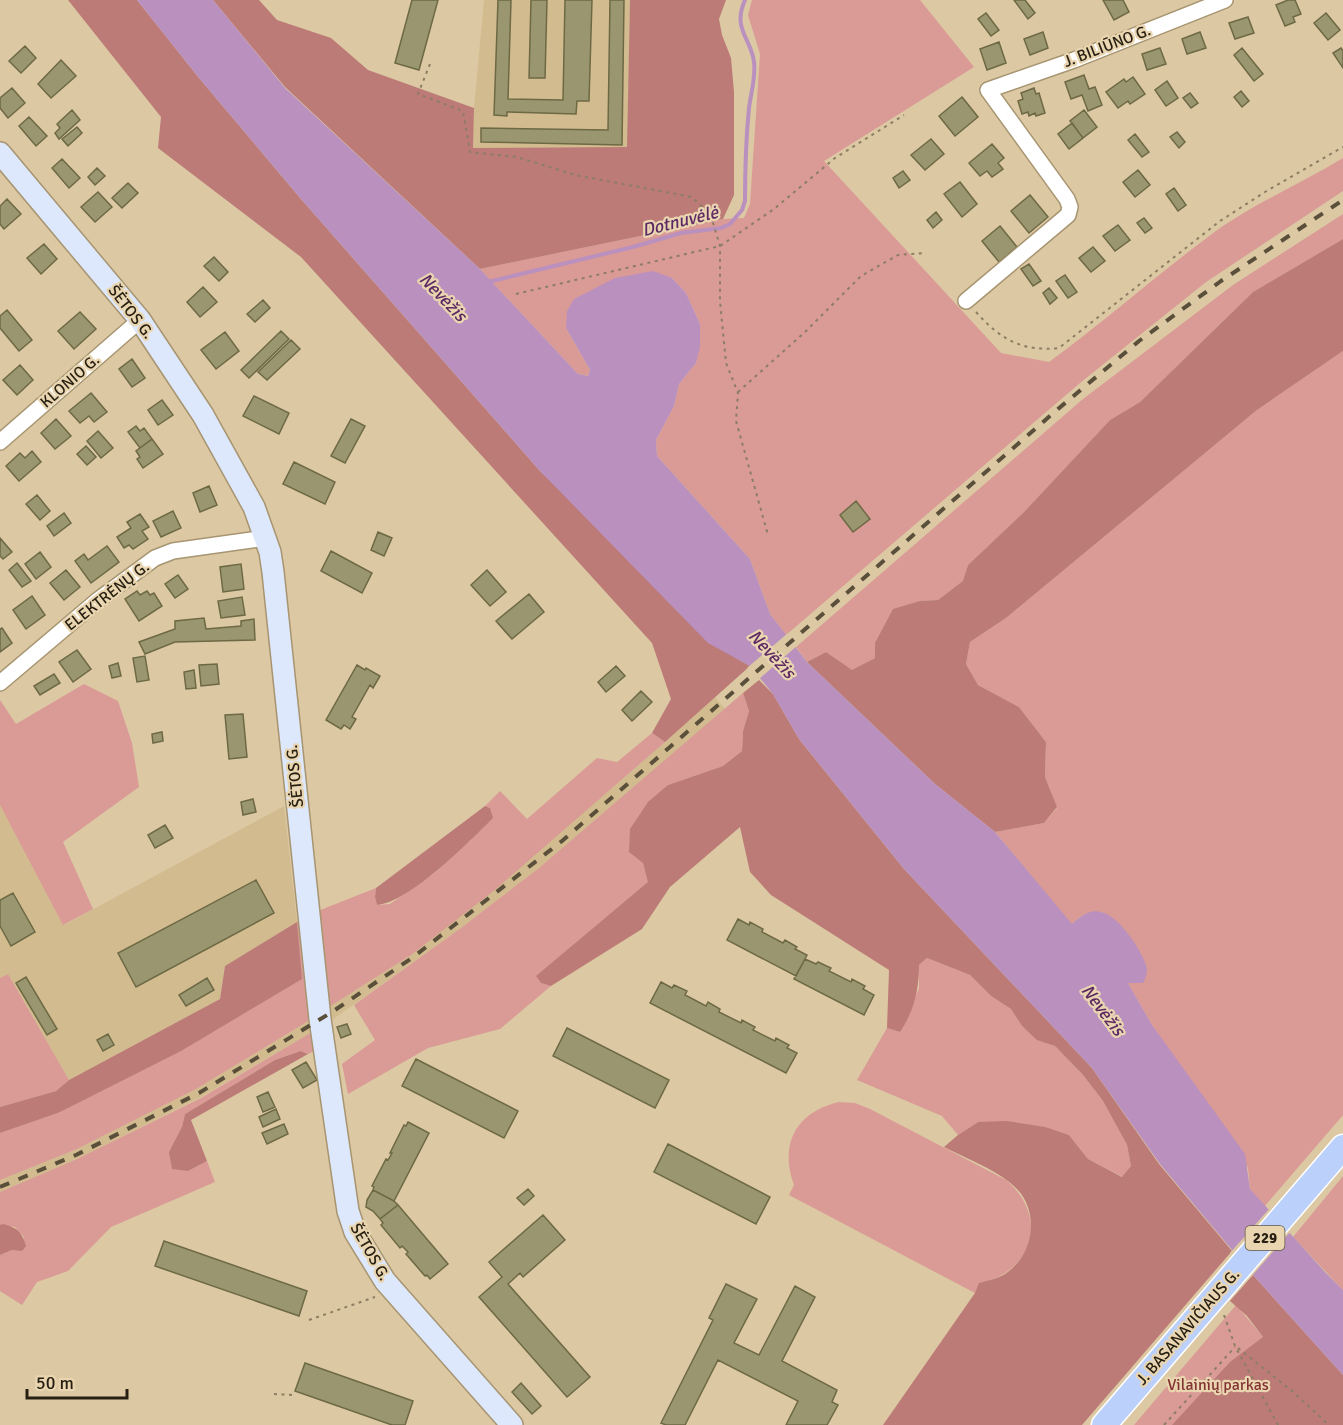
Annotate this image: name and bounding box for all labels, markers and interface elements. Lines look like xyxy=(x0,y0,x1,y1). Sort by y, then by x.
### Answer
street label: J. BILIŪNO G. xyxy=(1061,20,1153,72)
water label: Dotnuvėlė xyxy=(640,201,721,241)
water label: Nevėžis xyxy=(415,268,473,327)
street label: ŠĖTOS G. xyxy=(104,281,158,343)
street label: KLONIO G. xyxy=(36,350,104,412)
street label: ELEKTRĖNŲ G. xyxy=(61,557,153,635)
water label: Nevėžis xyxy=(744,625,802,685)
street label: ŠĖTOS G. xyxy=(282,744,308,808)
water label: Nevėžis xyxy=(1077,980,1131,1042)
street label: ŠĖTOS G. xyxy=(346,1220,394,1284)
road number: 229 xyxy=(1246,1226,1284,1250)
street label: J. BASANAVIČIAUS G. xyxy=(1132,1265,1244,1389)
scale bar xyxy=(27,1362,128,1400)
text: 50 m xyxy=(36,1372,74,1394)
park label: Vilainių parkas xyxy=(1167,1375,1269,1395)

